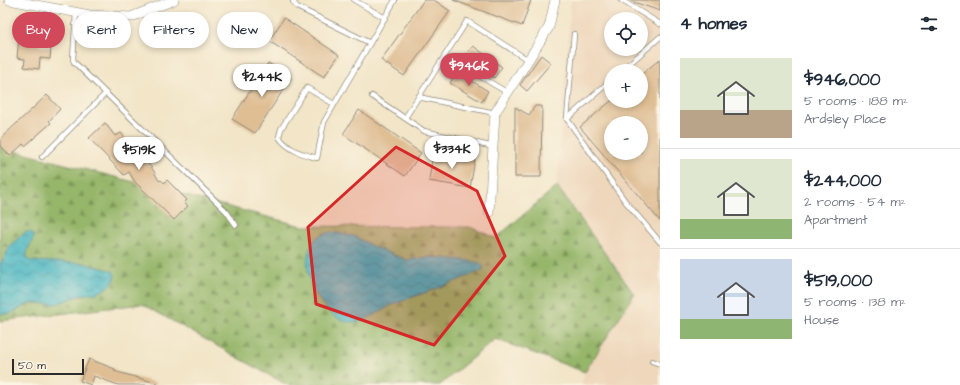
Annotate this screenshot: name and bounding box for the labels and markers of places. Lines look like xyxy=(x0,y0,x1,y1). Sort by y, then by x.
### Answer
pin: $946K xyxy=(441,53,497,87)
pin: $244K xyxy=(234,64,290,98)
pin: $334K xyxy=(424,136,480,170)
pin: $519K xyxy=(111,137,167,171)

